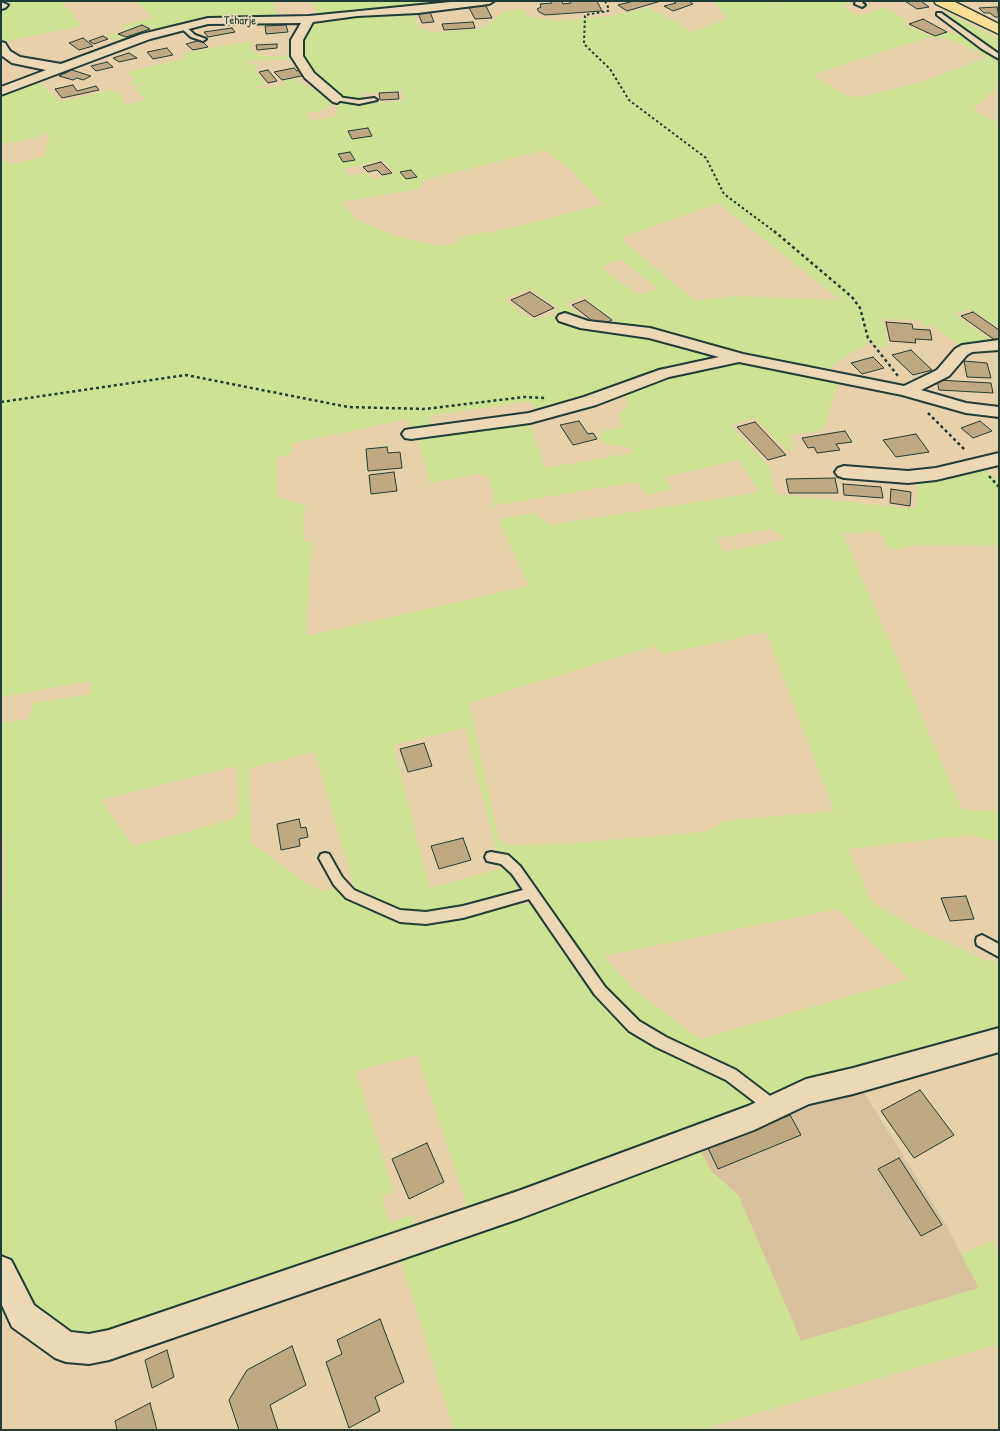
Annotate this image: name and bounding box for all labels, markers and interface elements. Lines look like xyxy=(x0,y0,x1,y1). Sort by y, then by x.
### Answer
street label: Teharje xyxy=(224,14,256,28)

